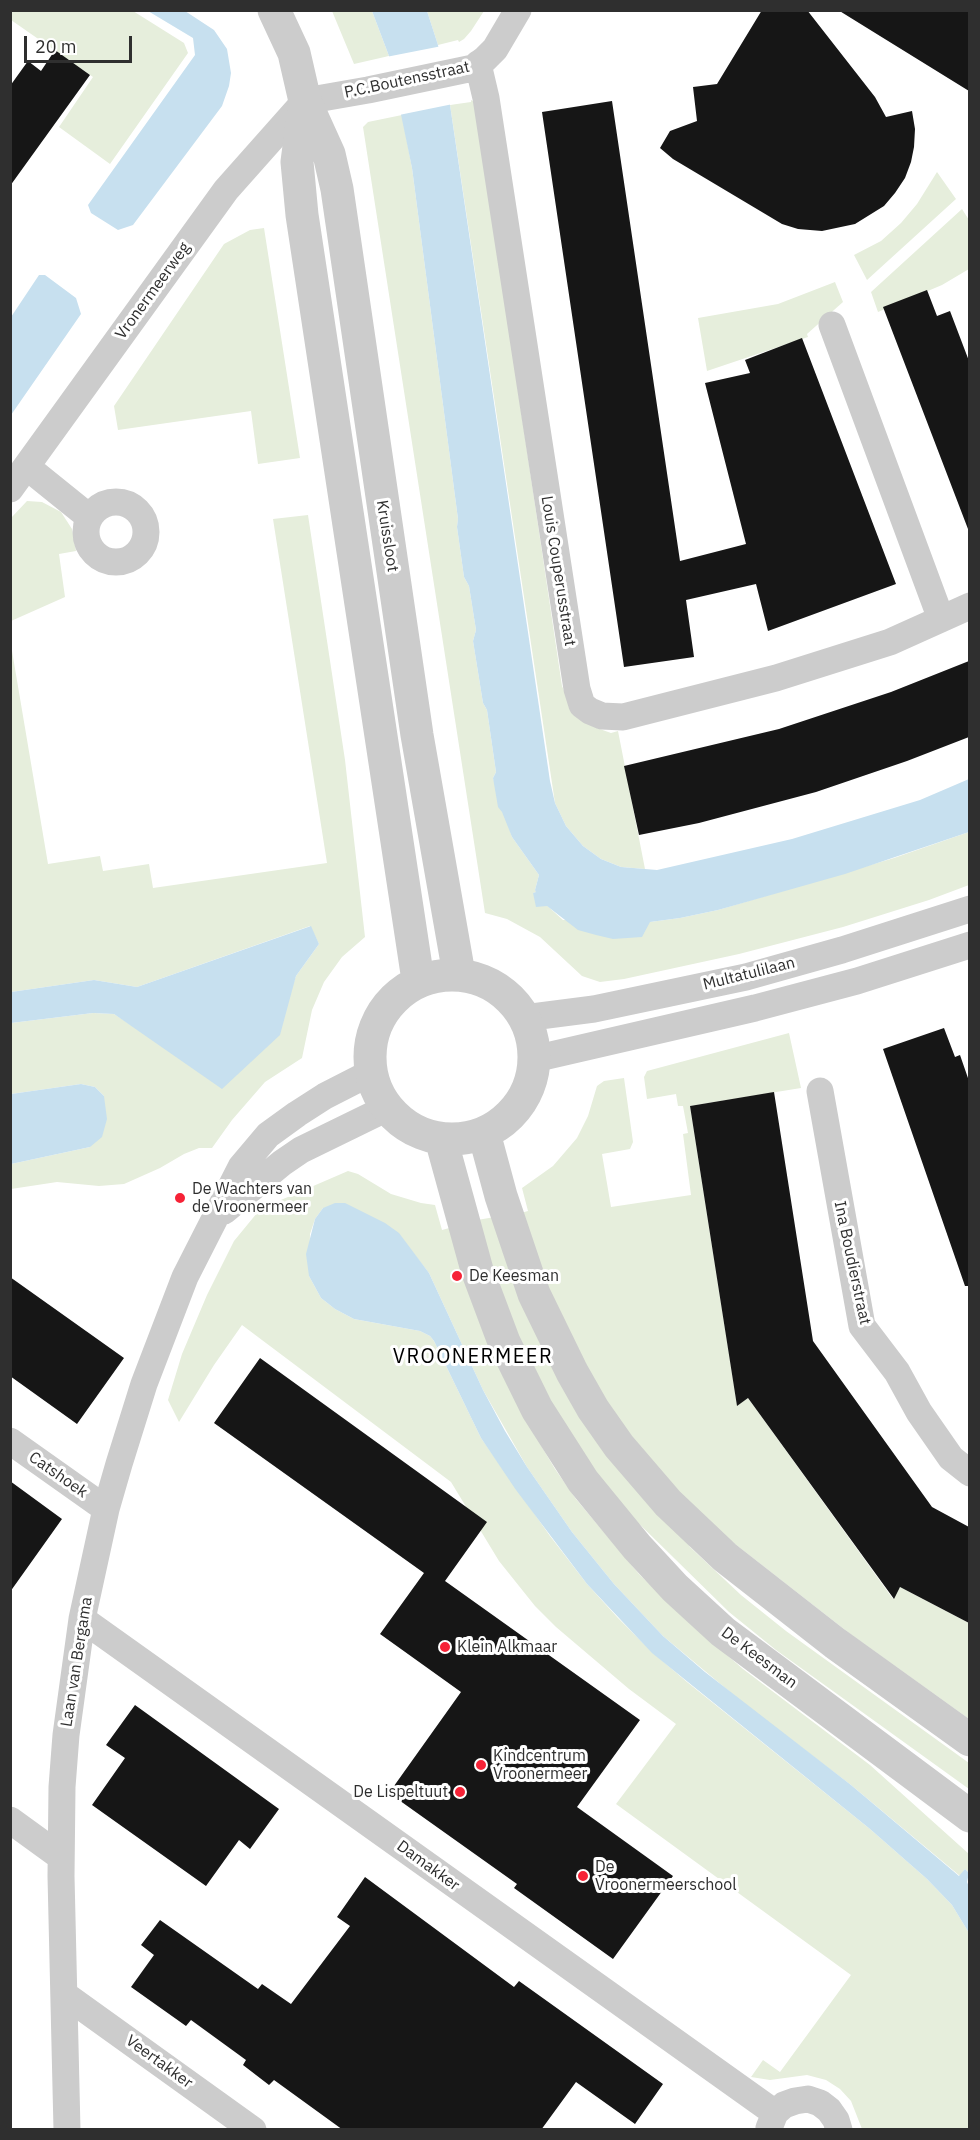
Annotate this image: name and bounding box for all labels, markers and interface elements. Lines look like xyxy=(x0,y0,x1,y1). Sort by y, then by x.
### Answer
scale bar xyxy=(27,24,135,62)
text: 20 m xyxy=(35,35,77,58)
street label: P.C.Boutensstraat xyxy=(343,57,471,103)
street label: Vronermeerweg xyxy=(111,239,195,343)
street label: Louis Couperusstraat xyxy=(537,494,579,648)
street label: Kruissloot xyxy=(372,499,402,573)
street label: Multatulilaan xyxy=(701,953,797,995)
place label: De Wachters van de Vroonermeer xyxy=(192,1179,312,1217)
marker: De Wachters van de Vroonermeer xyxy=(173,1191,187,1205)
street label: Ina Boudierstraat xyxy=(830,1199,874,1327)
place label: De Keesman xyxy=(469,1266,559,1286)
marker: De Keesman xyxy=(450,1269,464,1283)
district label: VROONERMEER xyxy=(393,1345,553,1369)
street label: Catshoek xyxy=(25,1448,91,1502)
street label: Laan van Bergama xyxy=(57,1596,97,1728)
street label: De Keesman xyxy=(717,1623,801,1693)
place label: Klein Alkmaar xyxy=(457,1637,557,1657)
marker: Klein Alkmaar xyxy=(438,1640,452,1654)
place label: Kindcentrum Vroonermeer xyxy=(493,1746,587,1784)
marker: Kindcentrum Vroonermeer xyxy=(474,1758,488,1772)
place label: De Lispeltuut xyxy=(353,1782,448,1802)
marker: De Lispeltuut xyxy=(453,1785,467,1799)
street label: Damakker xyxy=(393,1837,463,1895)
place label: De Vroonermeerschool xyxy=(595,1857,737,1895)
marker: De Vroonermeerschool xyxy=(576,1869,590,1883)
street label: Veertakker xyxy=(122,2031,196,2093)

